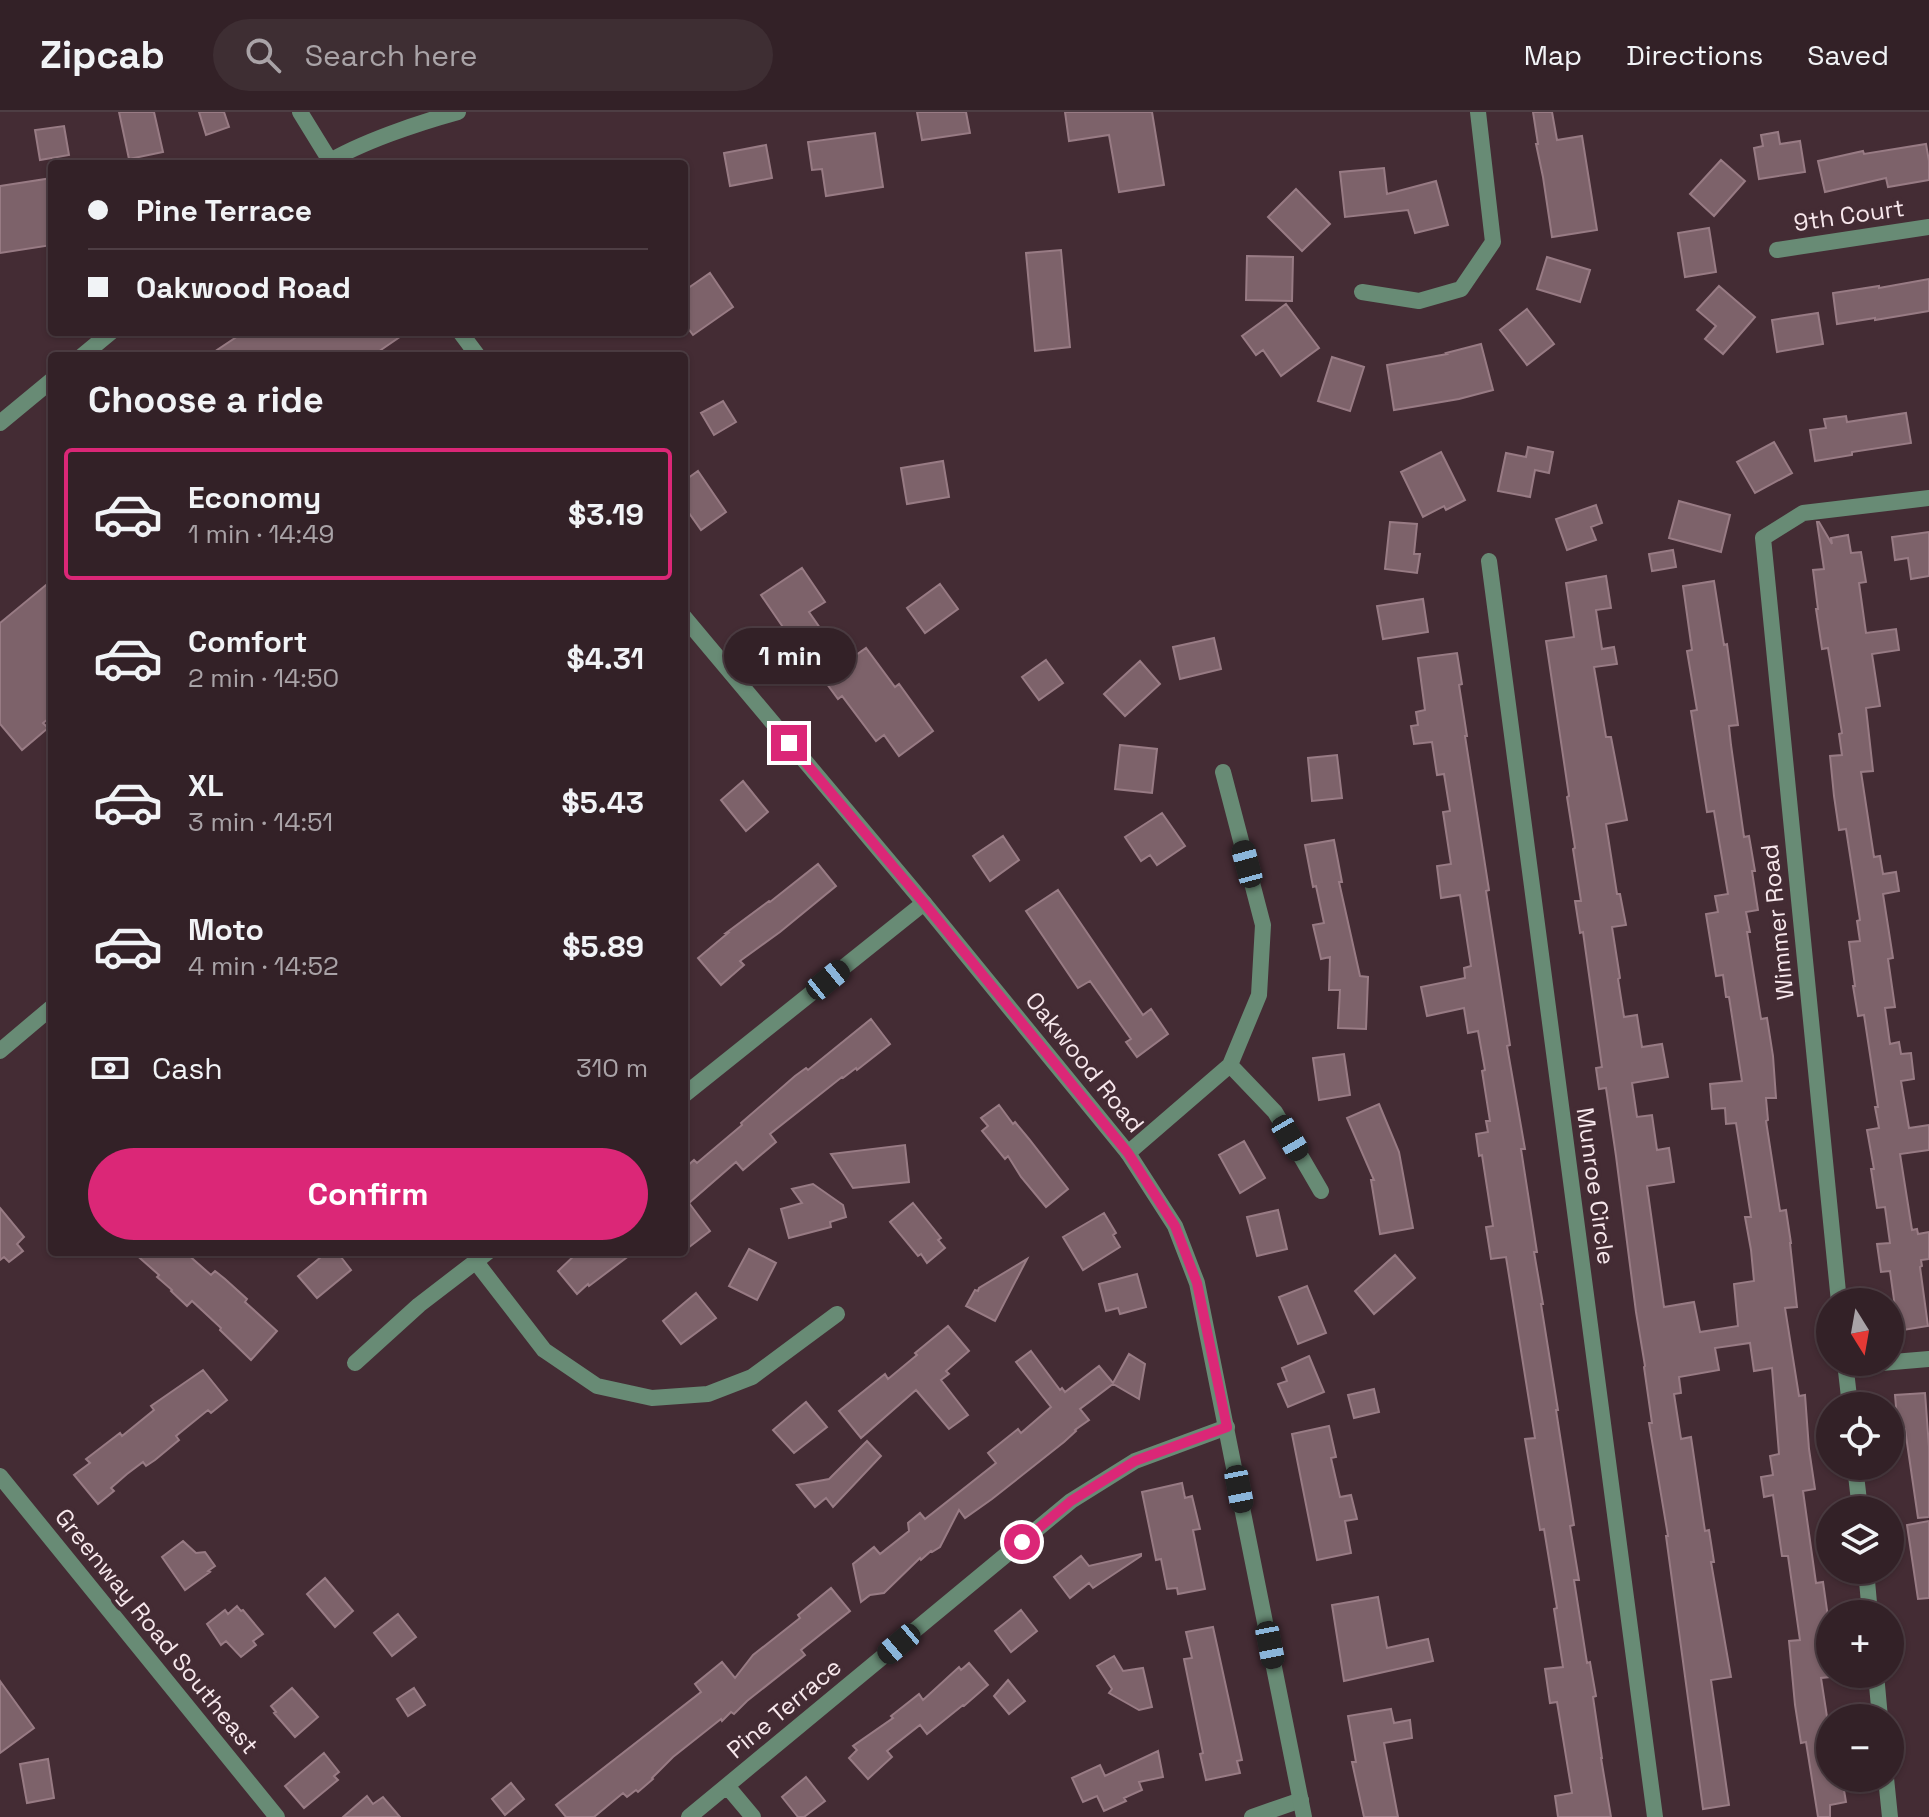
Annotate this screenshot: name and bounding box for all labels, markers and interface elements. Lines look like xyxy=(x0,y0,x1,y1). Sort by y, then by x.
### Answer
search box xyxy=(213,19,773,91)
text: Zipcab xyxy=(40,31,165,79)
icon: search xyxy=(241,33,285,77)
text: Search here xyxy=(305,36,478,75)
text: Map xyxy=(1524,37,1582,73)
text: Directions xyxy=(1626,37,1763,73)
text: Saved xyxy=(1807,37,1889,73)
text: Pine Terrace xyxy=(136,191,312,230)
street label: 9th Court xyxy=(1792,192,1906,238)
text: Oakwood Road xyxy=(136,268,351,307)
text: Choose a ride xyxy=(88,377,324,423)
icon: car xyxy=(92,478,164,550)
text: Economy xyxy=(188,478,321,517)
text: $3.19 xyxy=(568,495,644,534)
text: 1 min · 14:49 xyxy=(188,517,334,551)
icon: car xyxy=(92,622,164,694)
text: Comfort xyxy=(188,622,307,661)
callout: 1 min xyxy=(723,627,855,683)
text: $4.31 xyxy=(567,639,644,678)
text: 1 min xyxy=(758,639,822,673)
text: 2 min · 14:50 xyxy=(188,661,339,695)
route end xyxy=(771,725,807,761)
icon: car xyxy=(92,766,164,838)
text: XL xyxy=(188,766,224,805)
text: $5.43 xyxy=(562,783,644,822)
text: 3 min · 14:51 xyxy=(188,805,333,839)
car xyxy=(1229,838,1265,890)
street label: Wimmer Road xyxy=(1753,843,1801,1001)
icon: car xyxy=(92,910,164,982)
text: Moto xyxy=(188,910,264,949)
text: $5.89 xyxy=(562,927,644,966)
text: 4 min · 14:52 xyxy=(188,949,339,983)
car xyxy=(802,956,854,1004)
street label: Oakwood Road xyxy=(1019,985,1151,1139)
icon: cash xyxy=(88,1046,132,1090)
text: Cash xyxy=(152,1049,223,1088)
text: 310 m xyxy=(576,1051,648,1085)
street label: Munroe Circle xyxy=(1570,1105,1622,1267)
car xyxy=(1268,1111,1312,1165)
button: Confirm xyxy=(88,1148,648,1240)
north arrow xyxy=(1816,1288,1904,1376)
map controls xyxy=(1816,1288,1904,1792)
button: locate xyxy=(1816,1392,1904,1480)
car xyxy=(1223,1463,1255,1515)
button: layers xyxy=(1816,1496,1904,1584)
street label: Greenway Road Southeast xyxy=(48,1502,266,1760)
route start xyxy=(1004,1524,1040,1560)
button: + xyxy=(1816,1600,1904,1688)
car xyxy=(873,1619,925,1669)
car xyxy=(1254,1619,1286,1671)
street label: Pine Terrace xyxy=(720,1651,848,1765)
button: − xyxy=(1816,1704,1904,1792)

